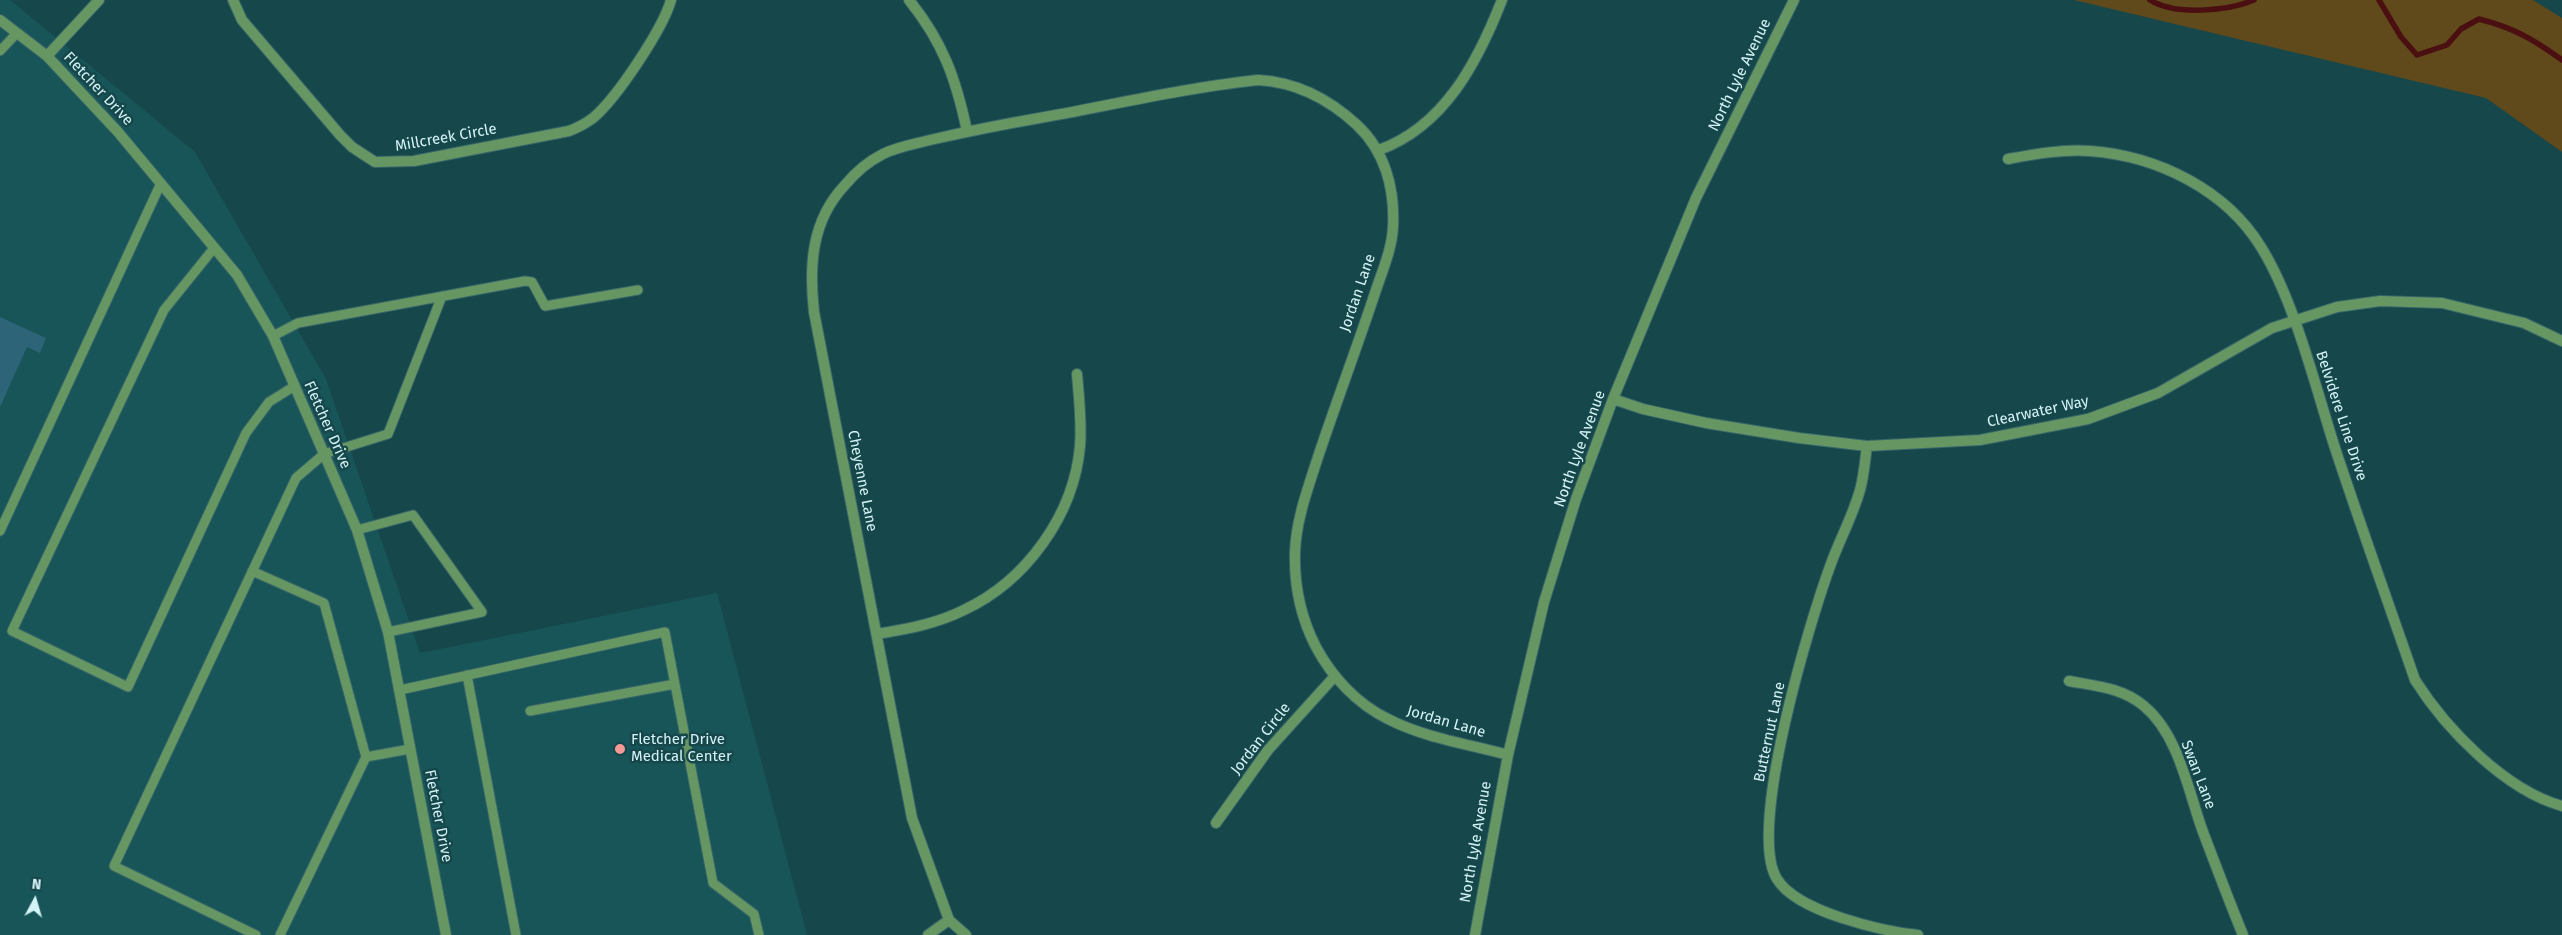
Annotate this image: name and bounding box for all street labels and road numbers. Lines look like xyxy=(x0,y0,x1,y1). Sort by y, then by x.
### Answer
street label: North Lyle Avenue xyxy=(1705,16,1775,134)
street label: Fletcher Drive xyxy=(59,48,137,130)
street label: Millcreek Circle xyxy=(394,120,498,156)
street label: Jordan Lane xyxy=(1336,252,1380,334)
street label: Belvidere Line Drive xyxy=(2311,349,2371,483)
street label: Fletcher Drive xyxy=(300,378,354,472)
street label: North Lyle Avenue xyxy=(1551,388,1609,510)
street label: Clearwater Way xyxy=(1985,392,2091,432)
street label: Cheyenne Lane xyxy=(843,429,881,533)
street label: Butternut Lane xyxy=(1751,680,1789,784)
street label: Jordan Circle xyxy=(1227,699,1295,779)
street label: Jordan Lane xyxy=(1405,702,1487,742)
street label: Swan Lane xyxy=(2177,738,2219,812)
street label: Fletcher Drive xyxy=(420,768,456,864)
street label: North Lyle Avenue xyxy=(1456,780,1496,904)

